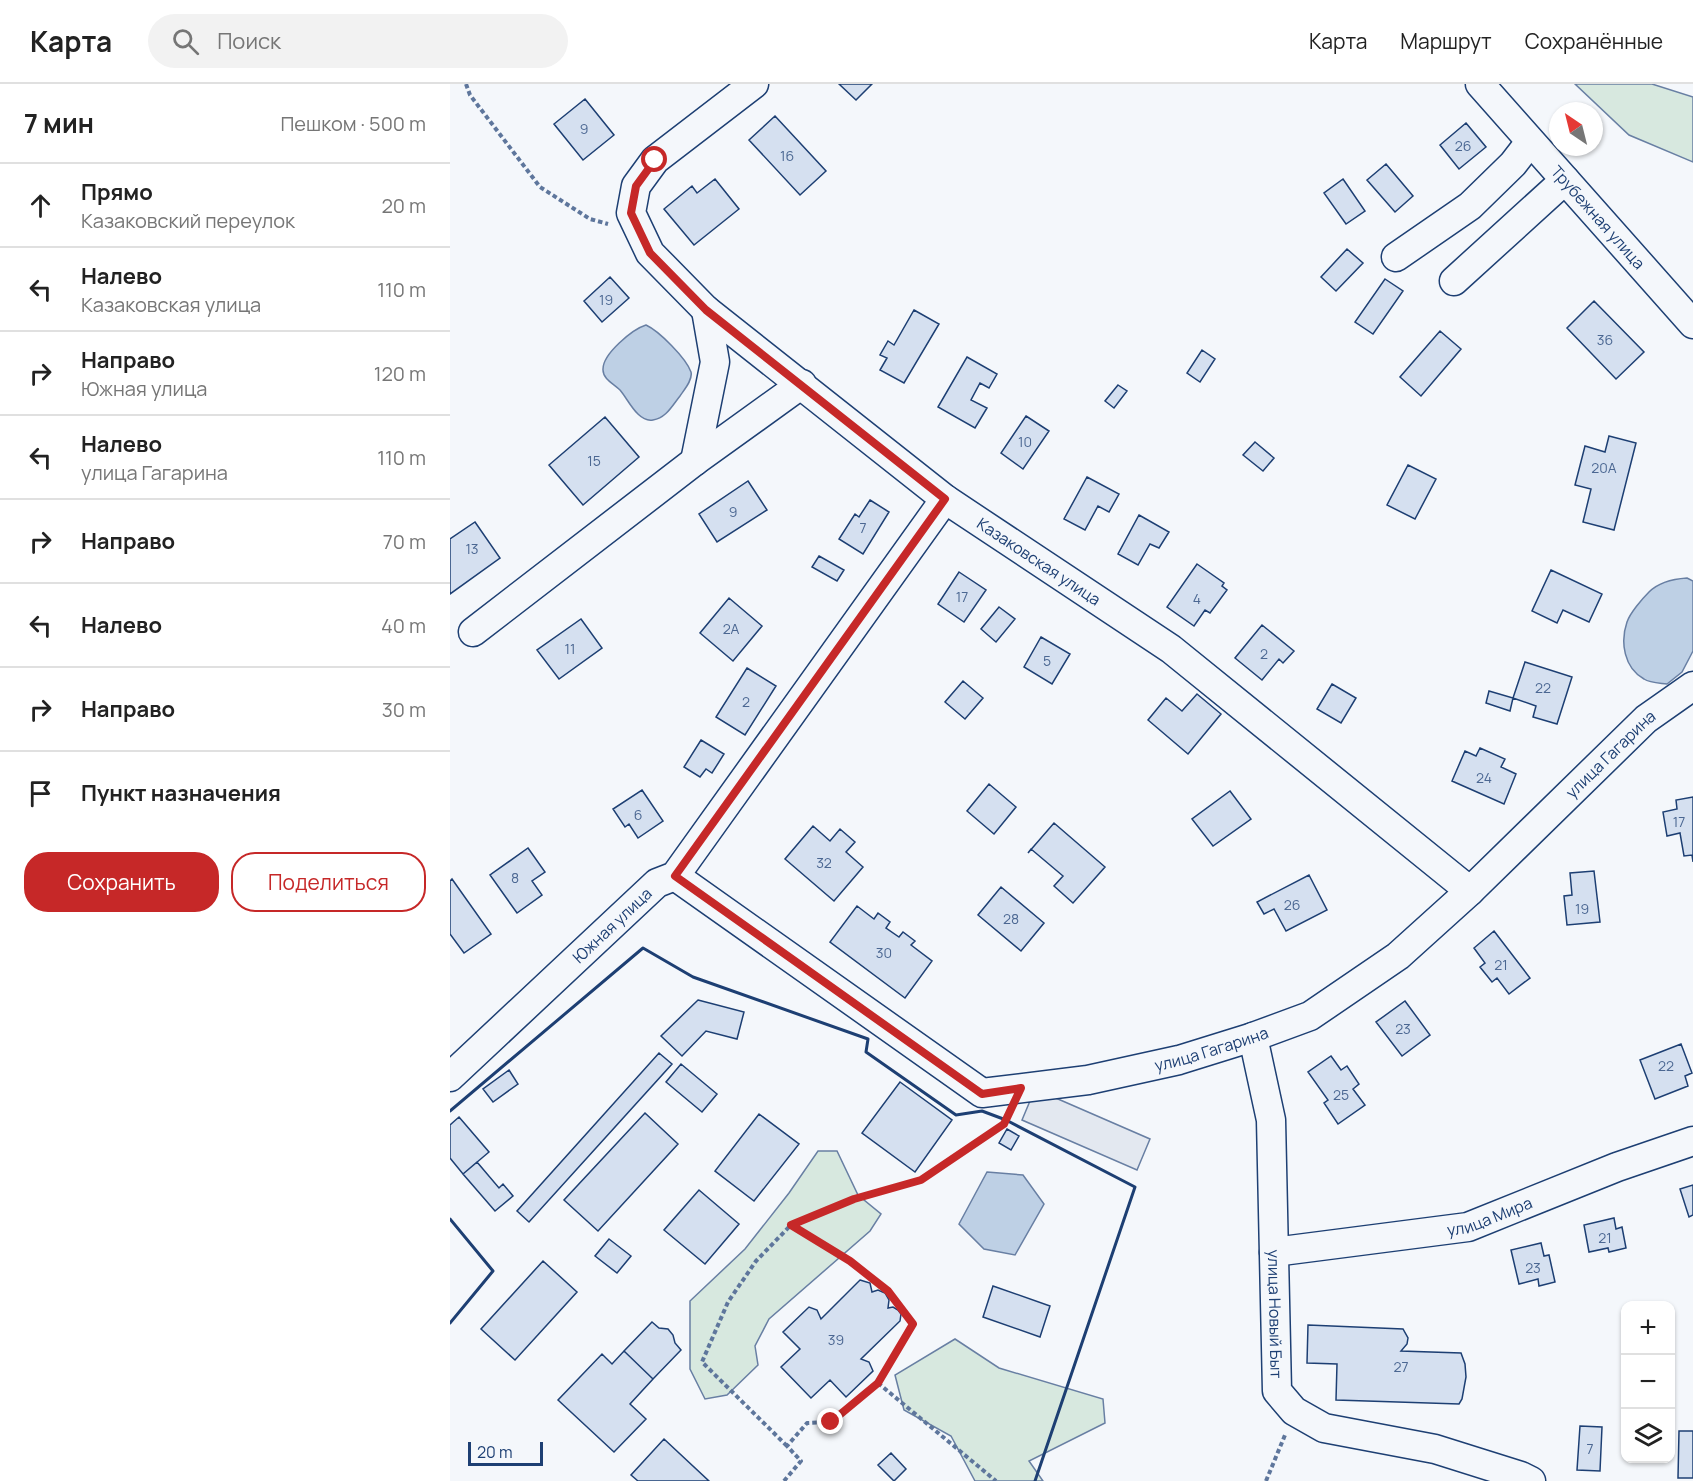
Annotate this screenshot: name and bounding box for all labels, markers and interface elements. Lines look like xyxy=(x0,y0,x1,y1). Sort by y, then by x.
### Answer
search box xyxy=(148,14,568,68)
text: Карта xyxy=(30,22,112,60)
icon: search xyxy=(169,25,202,58)
text: Поиск xyxy=(217,26,281,56)
text: Карта xyxy=(1309,27,1367,55)
text: Маршрут xyxy=(1400,27,1492,55)
text: Сохранённые xyxy=(1525,27,1663,55)
north arrow xyxy=(1549,102,1603,156)
text: 7 мин xyxy=(24,105,94,141)
text: Пешком · 500 m xyxy=(280,110,426,137)
house number: 9 xyxy=(580,119,588,138)
house number: 26 xyxy=(1455,136,1471,155)
route start xyxy=(641,146,667,172)
house number: 16 xyxy=(780,146,794,165)
street label: Трубежная улица xyxy=(1546,161,1650,274)
text: Прямо xyxy=(81,177,153,207)
icon: ahead xyxy=(24,189,57,222)
text: 20 m xyxy=(381,192,426,219)
text: Казаковский переулок xyxy=(81,207,295,234)
text: Налево xyxy=(81,261,162,291)
icon: left xyxy=(24,273,57,306)
text: 110 m xyxy=(377,276,426,303)
house number: 19 xyxy=(599,290,613,309)
text: Казаковская улица xyxy=(81,291,261,318)
house number: 36 xyxy=(1597,330,1613,349)
text: Направо xyxy=(81,345,175,375)
icon: right xyxy=(24,357,57,390)
text: 120 m xyxy=(374,360,426,387)
text: Южная улица xyxy=(81,375,207,402)
text: Налево xyxy=(81,429,162,459)
house number: 10 xyxy=(1018,432,1032,451)
icon: left xyxy=(24,441,57,474)
text: 110 m xyxy=(377,444,426,471)
house number: 15 xyxy=(587,451,601,470)
house number: 20А xyxy=(1591,458,1617,477)
text: улица Гагарина xyxy=(81,459,228,486)
house number: 9 xyxy=(729,502,737,521)
street label: Казаковская улица xyxy=(973,512,1105,610)
house number: 7 xyxy=(859,518,867,537)
icon: right xyxy=(24,525,57,558)
text: Направо xyxy=(81,526,175,556)
text: 70 m xyxy=(383,528,426,555)
house number: 13 xyxy=(465,539,479,558)
house number: 17 xyxy=(956,587,968,606)
house number: 4 xyxy=(1193,589,1201,608)
icon: left xyxy=(24,609,57,642)
text: Налево xyxy=(81,610,162,640)
text: 40 m xyxy=(381,612,426,639)
house number: 2А xyxy=(723,619,739,638)
house number: 11 xyxy=(565,639,575,658)
house number: 2 xyxy=(1260,644,1268,663)
house number: 5 xyxy=(1043,651,1051,670)
house number: 22 xyxy=(1535,678,1551,697)
house number: 2 xyxy=(742,692,750,711)
icon: right xyxy=(24,693,57,726)
text: Направо xyxy=(81,694,175,724)
text: 30 m xyxy=(382,696,426,723)
street label: улица Гагарина xyxy=(1561,705,1660,803)
house number: 24 xyxy=(1476,768,1492,787)
icon: arrive xyxy=(24,777,57,810)
text: Пункт назначения xyxy=(81,778,281,808)
house number: 6 xyxy=(634,805,642,824)
house number: 17 xyxy=(1673,812,1685,831)
button: Сохранить xyxy=(24,852,219,912)
button: Поделиться xyxy=(231,852,426,912)
house number: 32 xyxy=(816,853,832,872)
house number: 8 xyxy=(511,868,519,887)
street label: Южная улица xyxy=(568,883,656,968)
house number: 26 xyxy=(1284,895,1300,914)
house number: 19 xyxy=(1575,899,1589,918)
house number: 28 xyxy=(1003,909,1019,928)
house number: 30 xyxy=(876,943,892,962)
house number: 21 xyxy=(1494,955,1508,974)
house number: 23 xyxy=(1395,1019,1411,1038)
street label: улица Гагарина xyxy=(1152,1021,1271,1076)
house number: 22 xyxy=(1658,1056,1674,1075)
house number: 25 xyxy=(1333,1085,1349,1104)
street label: улица Мира xyxy=(1445,1191,1535,1241)
house number: 21 xyxy=(1598,1228,1612,1247)
street label: улица Новый Быт xyxy=(1263,1249,1288,1379)
house number: 23 xyxy=(1525,1258,1541,1277)
map controls xyxy=(1621,1301,1675,1463)
button: + xyxy=(1621,1301,1675,1355)
house number: 39 xyxy=(828,1330,844,1349)
button: − xyxy=(1621,1355,1675,1409)
house number: 27 xyxy=(1393,1357,1409,1376)
route end xyxy=(817,1408,843,1434)
button: layers xyxy=(1621,1409,1675,1463)
scale bar xyxy=(468,1439,543,1466)
house number: 7 xyxy=(1586,1439,1594,1458)
text: 20 m xyxy=(477,1441,513,1463)

